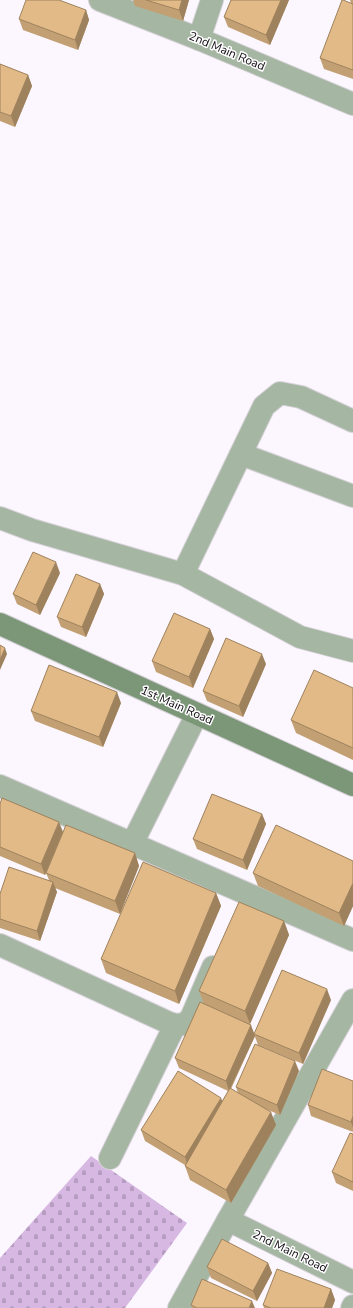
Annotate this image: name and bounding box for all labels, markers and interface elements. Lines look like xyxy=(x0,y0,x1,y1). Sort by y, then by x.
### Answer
street label: 2nd Main Road xyxy=(186,28,268,74)
street label: 1st Main Road xyxy=(138,682,216,728)
street label: 2nd Main Road xyxy=(250,1226,330,1276)

